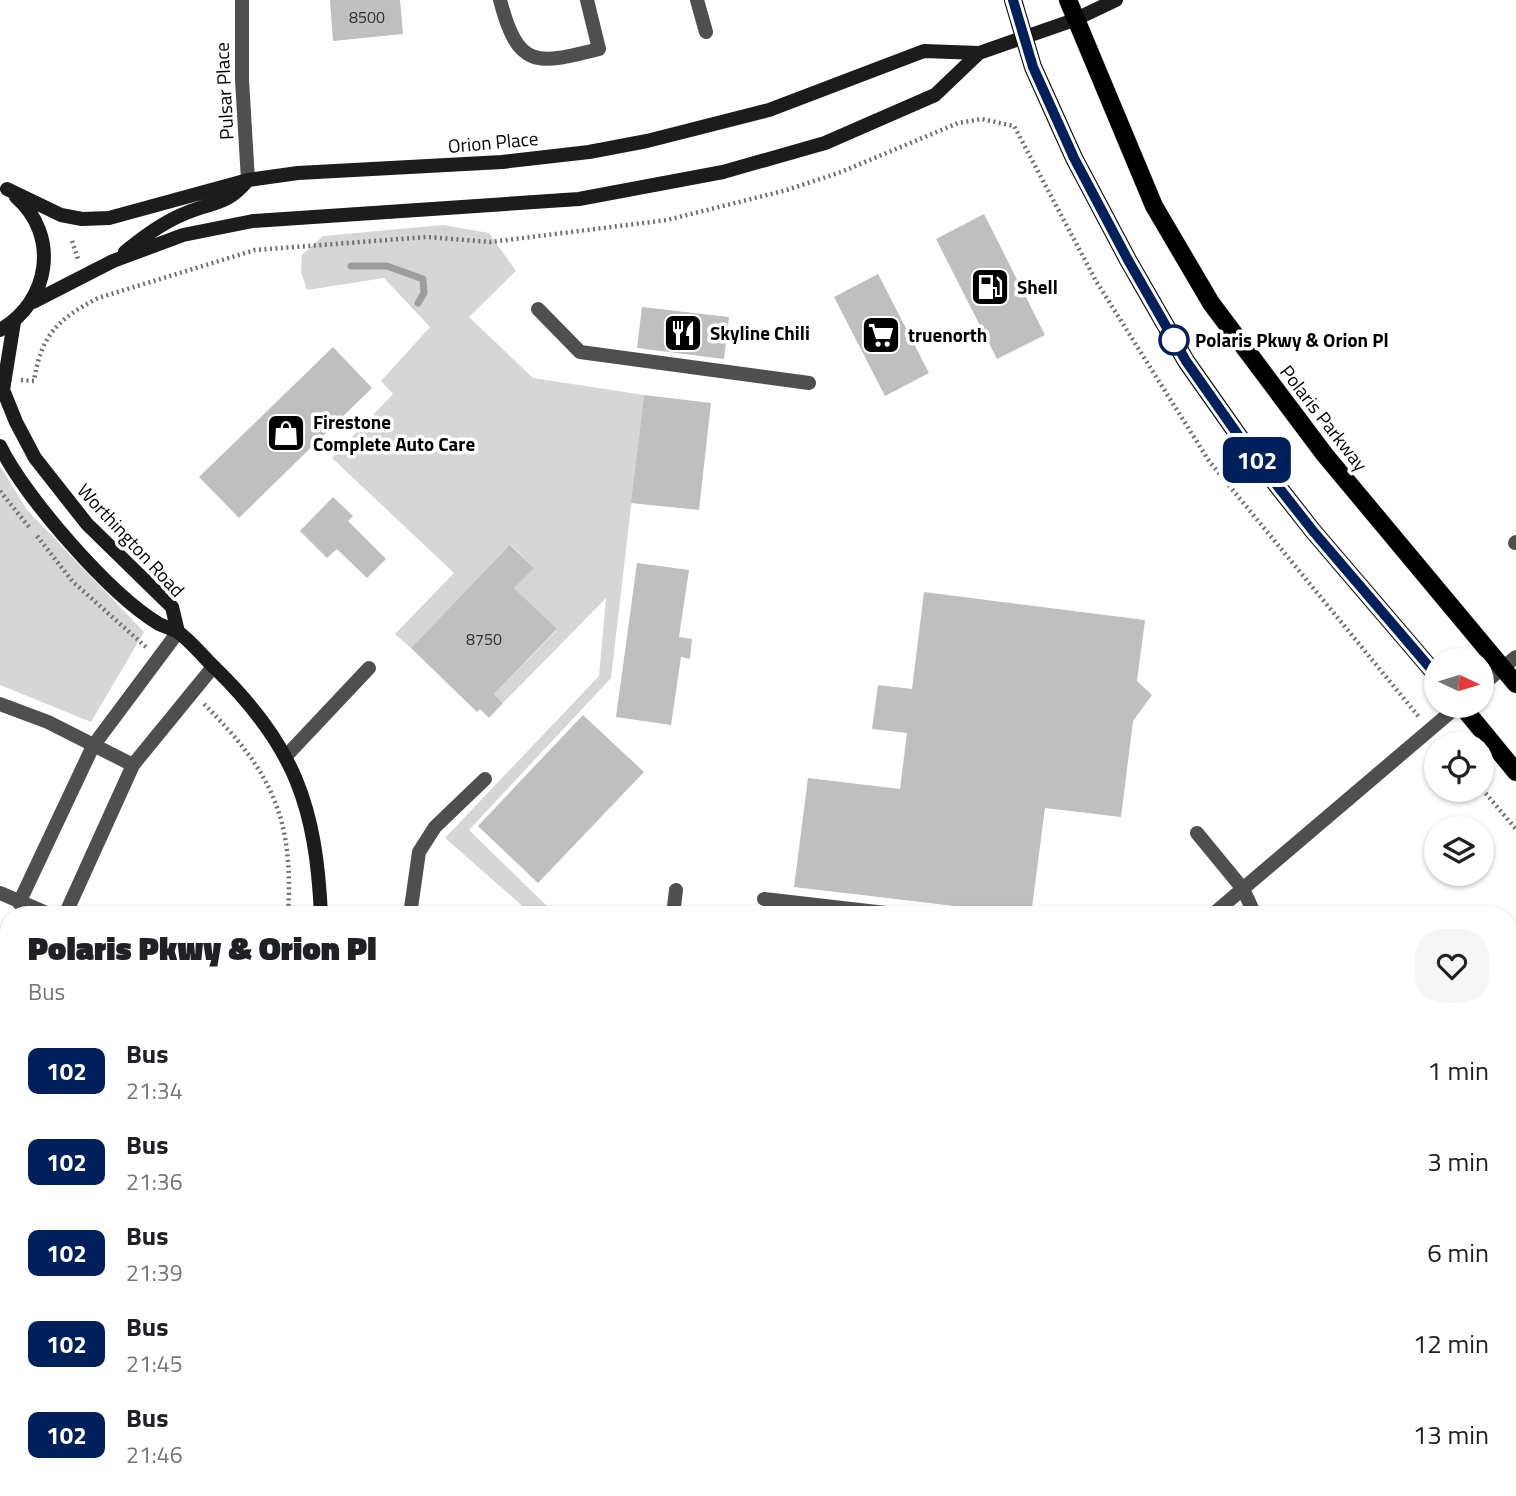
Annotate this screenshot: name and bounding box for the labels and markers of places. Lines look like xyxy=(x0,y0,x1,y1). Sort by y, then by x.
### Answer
fuel station icon: Shell xyxy=(969,266,1011,308)
place label: Shell xyxy=(1017,272,1058,301)
restaurant icon: Skyline Chili xyxy=(662,312,704,354)
supermarket icon: truenorth xyxy=(860,314,902,356)
place label: Skyline Chili xyxy=(710,318,810,347)
place label: truenorth xyxy=(908,320,987,349)
marker: Polaris Pkwy & Orion Pl xyxy=(1159,325,1189,355)
place label: Polaris Pkwy & Orion Pl xyxy=(1195,325,1389,354)
place label: Firestone Complete Auto Care xyxy=(313,407,475,458)
shop icon: Firestone Complete Auto Care xyxy=(265,412,307,454)

